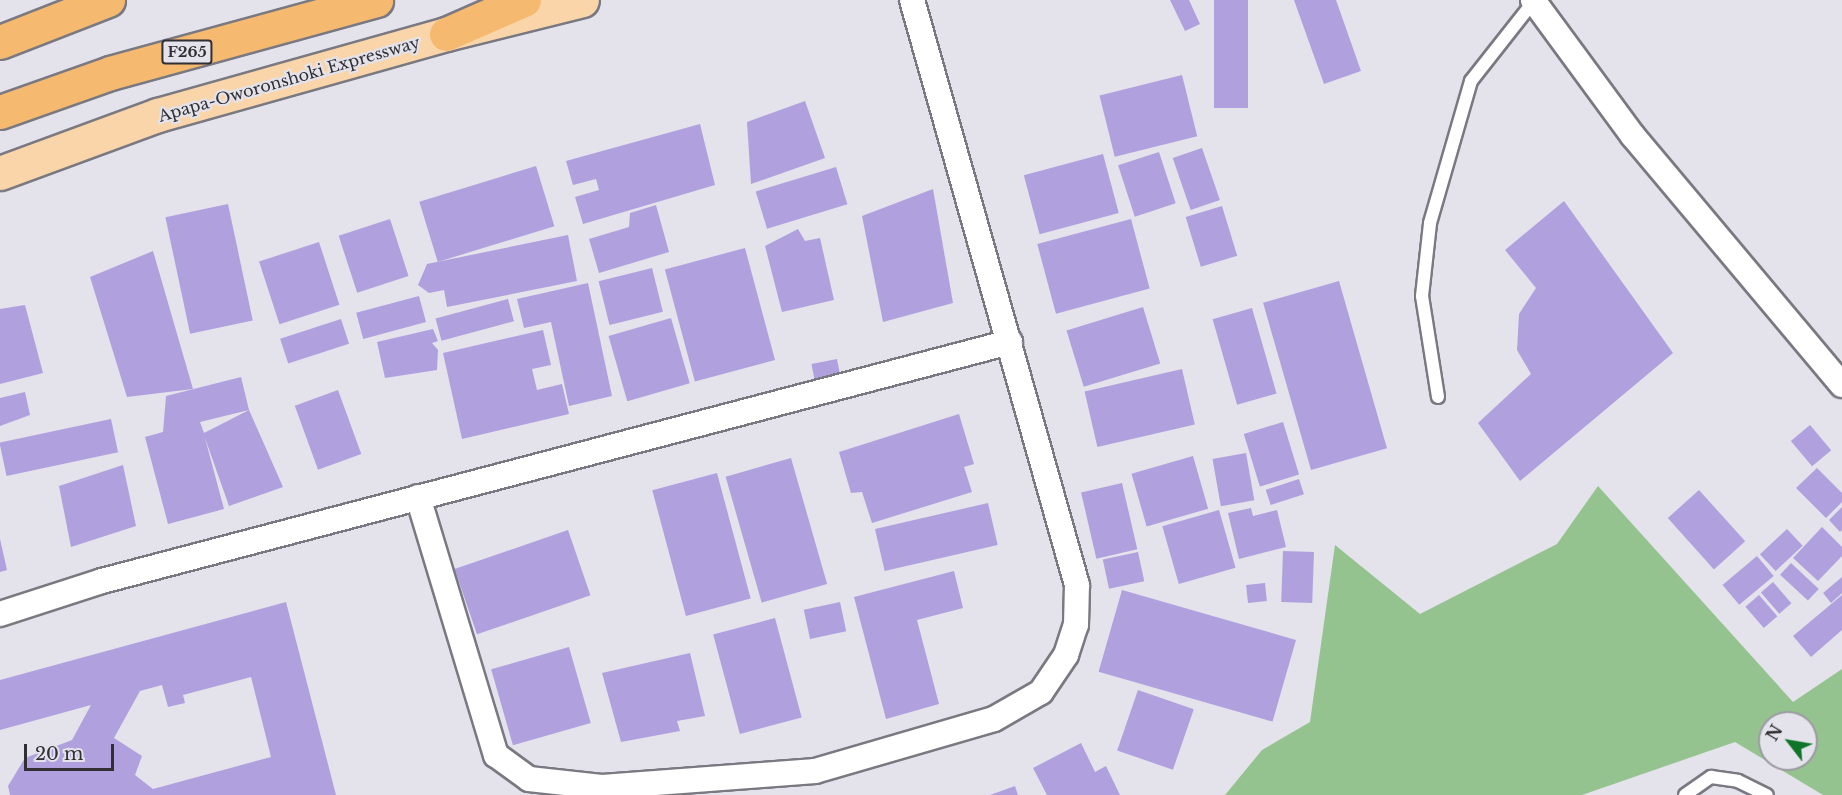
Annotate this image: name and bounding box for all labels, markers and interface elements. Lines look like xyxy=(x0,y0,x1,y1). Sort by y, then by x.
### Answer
street label: Apapa-Oworonshoki Expressway xyxy=(156,32,422,126)
road number: F265 xyxy=(160,40,214,64)
north arrow xyxy=(1758,711,1818,771)
text: N xyxy=(1762,721,1787,744)
scale bar xyxy=(27,732,117,770)
text: 20 m xyxy=(35,743,83,765)

